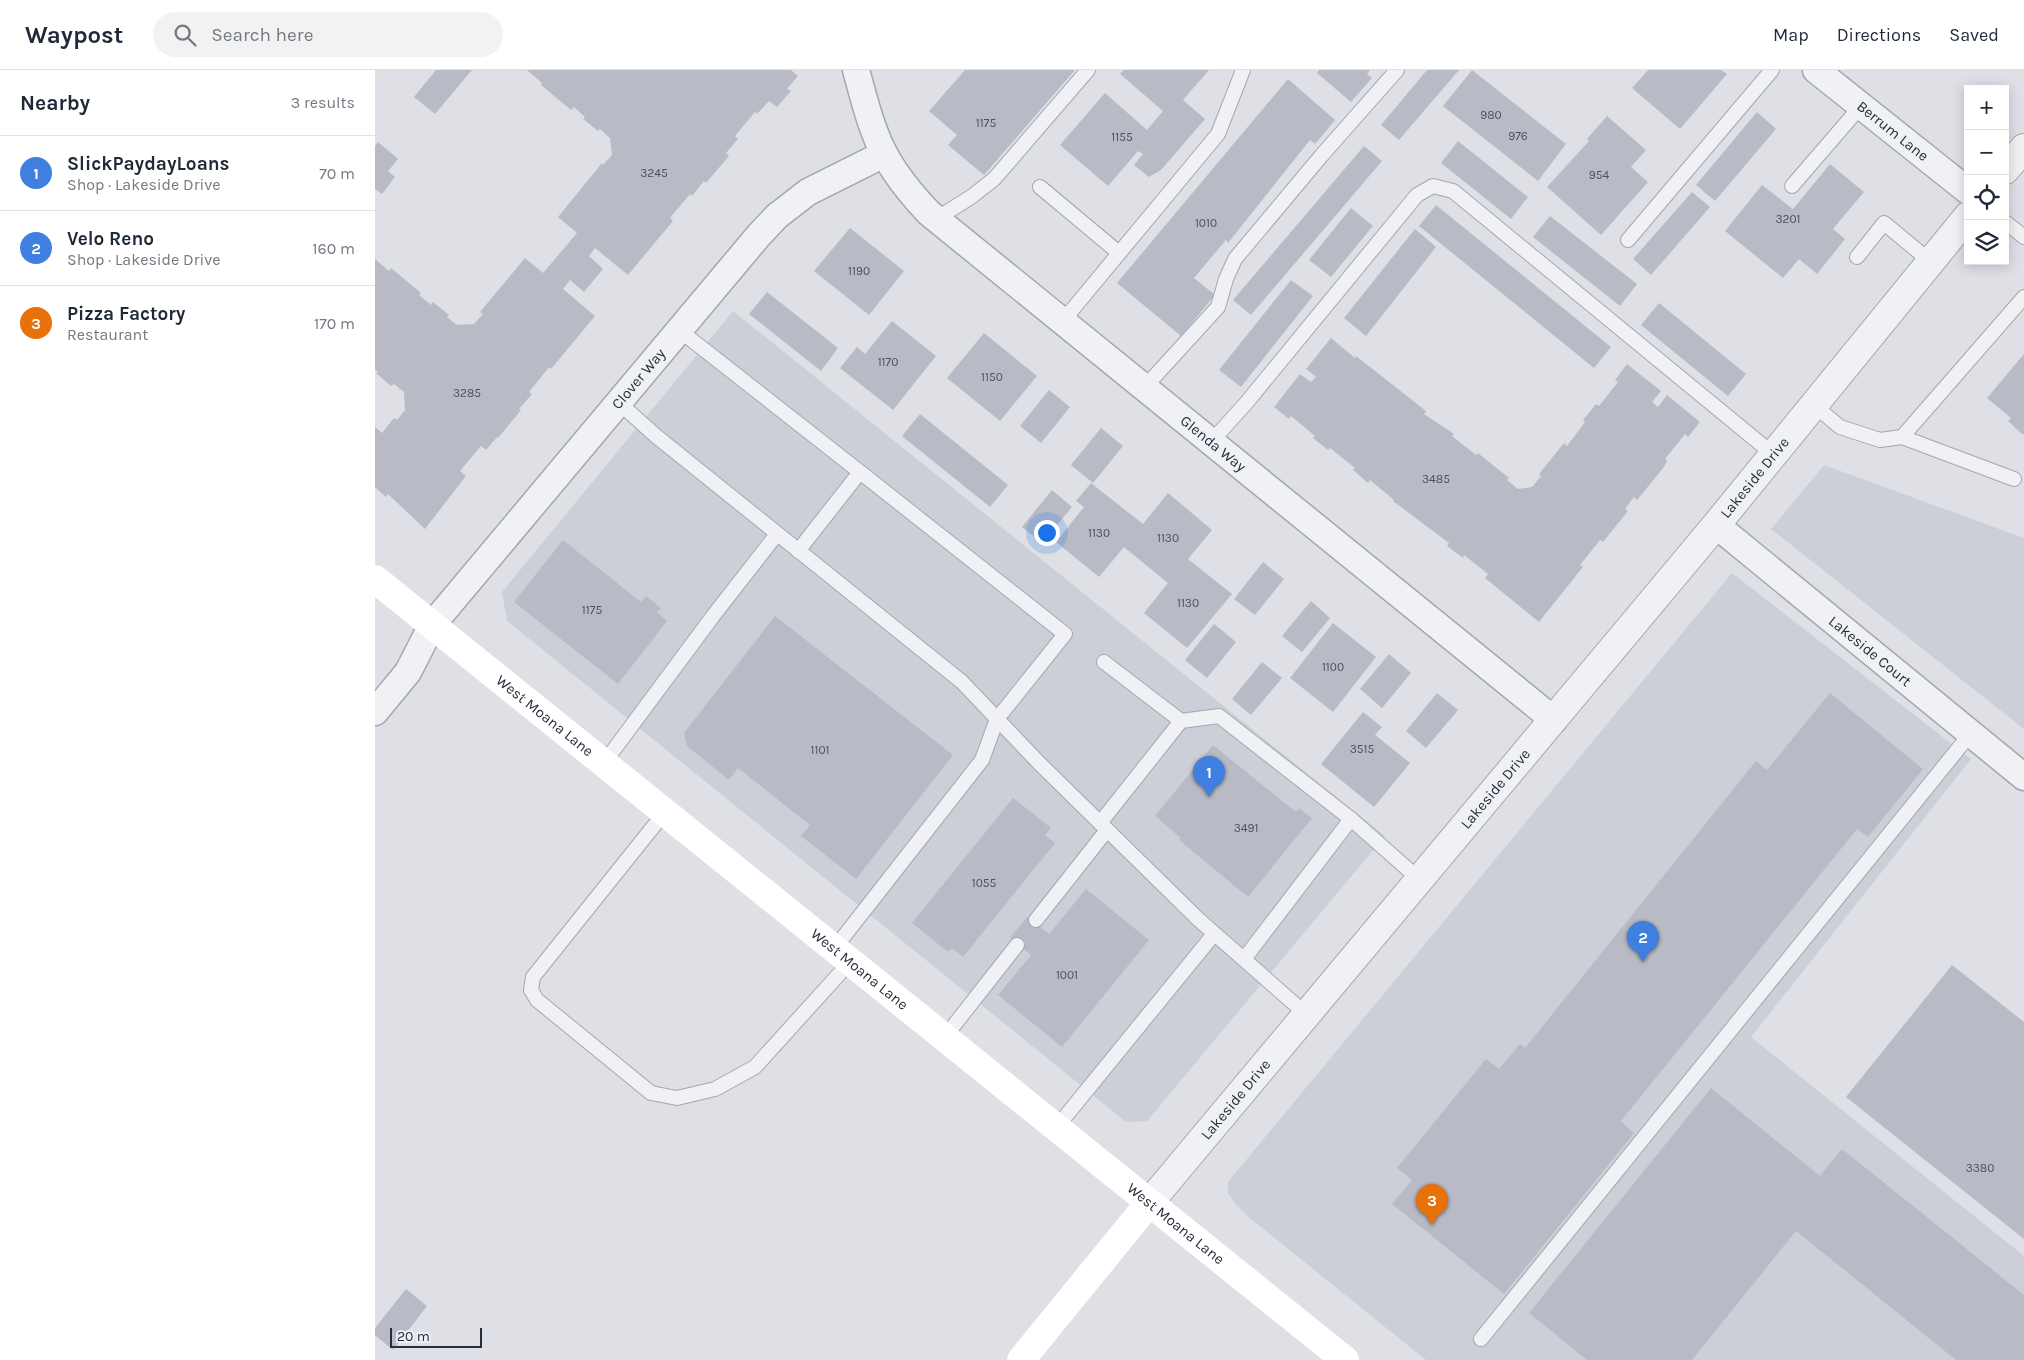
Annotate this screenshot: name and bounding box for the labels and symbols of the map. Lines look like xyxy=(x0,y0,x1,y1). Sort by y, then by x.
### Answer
street label: Berrum Lane xyxy=(1853,97,1932,165)
house number: 980 xyxy=(1480,108,1502,122)
house number: 1175 xyxy=(976,116,996,130)
house number: 976 xyxy=(1508,129,1528,143)
house number: 1155 xyxy=(1111,130,1133,144)
house number: 3245 xyxy=(640,166,668,180)
house number: 954 xyxy=(1589,168,1610,182)
house number: 3201 xyxy=(1775,212,1801,226)
house number: 1010 xyxy=(1195,216,1217,230)
house number: 1190 xyxy=(848,264,870,278)
street label: Clover Way xyxy=(608,345,669,413)
house number: 1170 xyxy=(878,355,898,369)
house number: 1150 xyxy=(981,370,1003,384)
house number: 3285 xyxy=(453,386,481,400)
street label: Glenda Way xyxy=(1177,411,1250,476)
street label: Lakeside Drive xyxy=(1716,434,1793,522)
house number: 3485 xyxy=(1422,472,1450,486)
your location xyxy=(1034,520,1060,546)
house number: 1130 xyxy=(1088,526,1110,540)
house number: 1130 xyxy=(1157,531,1179,545)
house number: 1130 xyxy=(1177,596,1199,610)
house number: 1175 xyxy=(582,603,602,617)
street label: Lakeside Court xyxy=(1825,612,1915,690)
house number: 1100 xyxy=(1322,660,1344,674)
street label: West Moana Lane xyxy=(492,671,597,760)
house number: 3515 xyxy=(1350,742,1375,756)
house number: 1101 xyxy=(810,743,830,757)
street label: Lakeside Drive xyxy=(1457,745,1534,833)
pin: 1 xyxy=(1193,756,1225,797)
house number: 3491 xyxy=(1234,821,1258,835)
house number: 1055 xyxy=(972,876,997,890)
pin: 2 xyxy=(1627,921,1659,962)
street label: West Moana Lane xyxy=(807,924,912,1014)
house number: 1001 xyxy=(1056,968,1078,982)
street label: Lakeside Drive xyxy=(1197,1056,1274,1143)
house number: 3380 xyxy=(1966,1161,1994,1175)
street label: West Moana Lane xyxy=(1123,1179,1228,1268)
pin: 3 xyxy=(1416,1184,1448,1225)
scale bar xyxy=(390,1325,483,1348)

